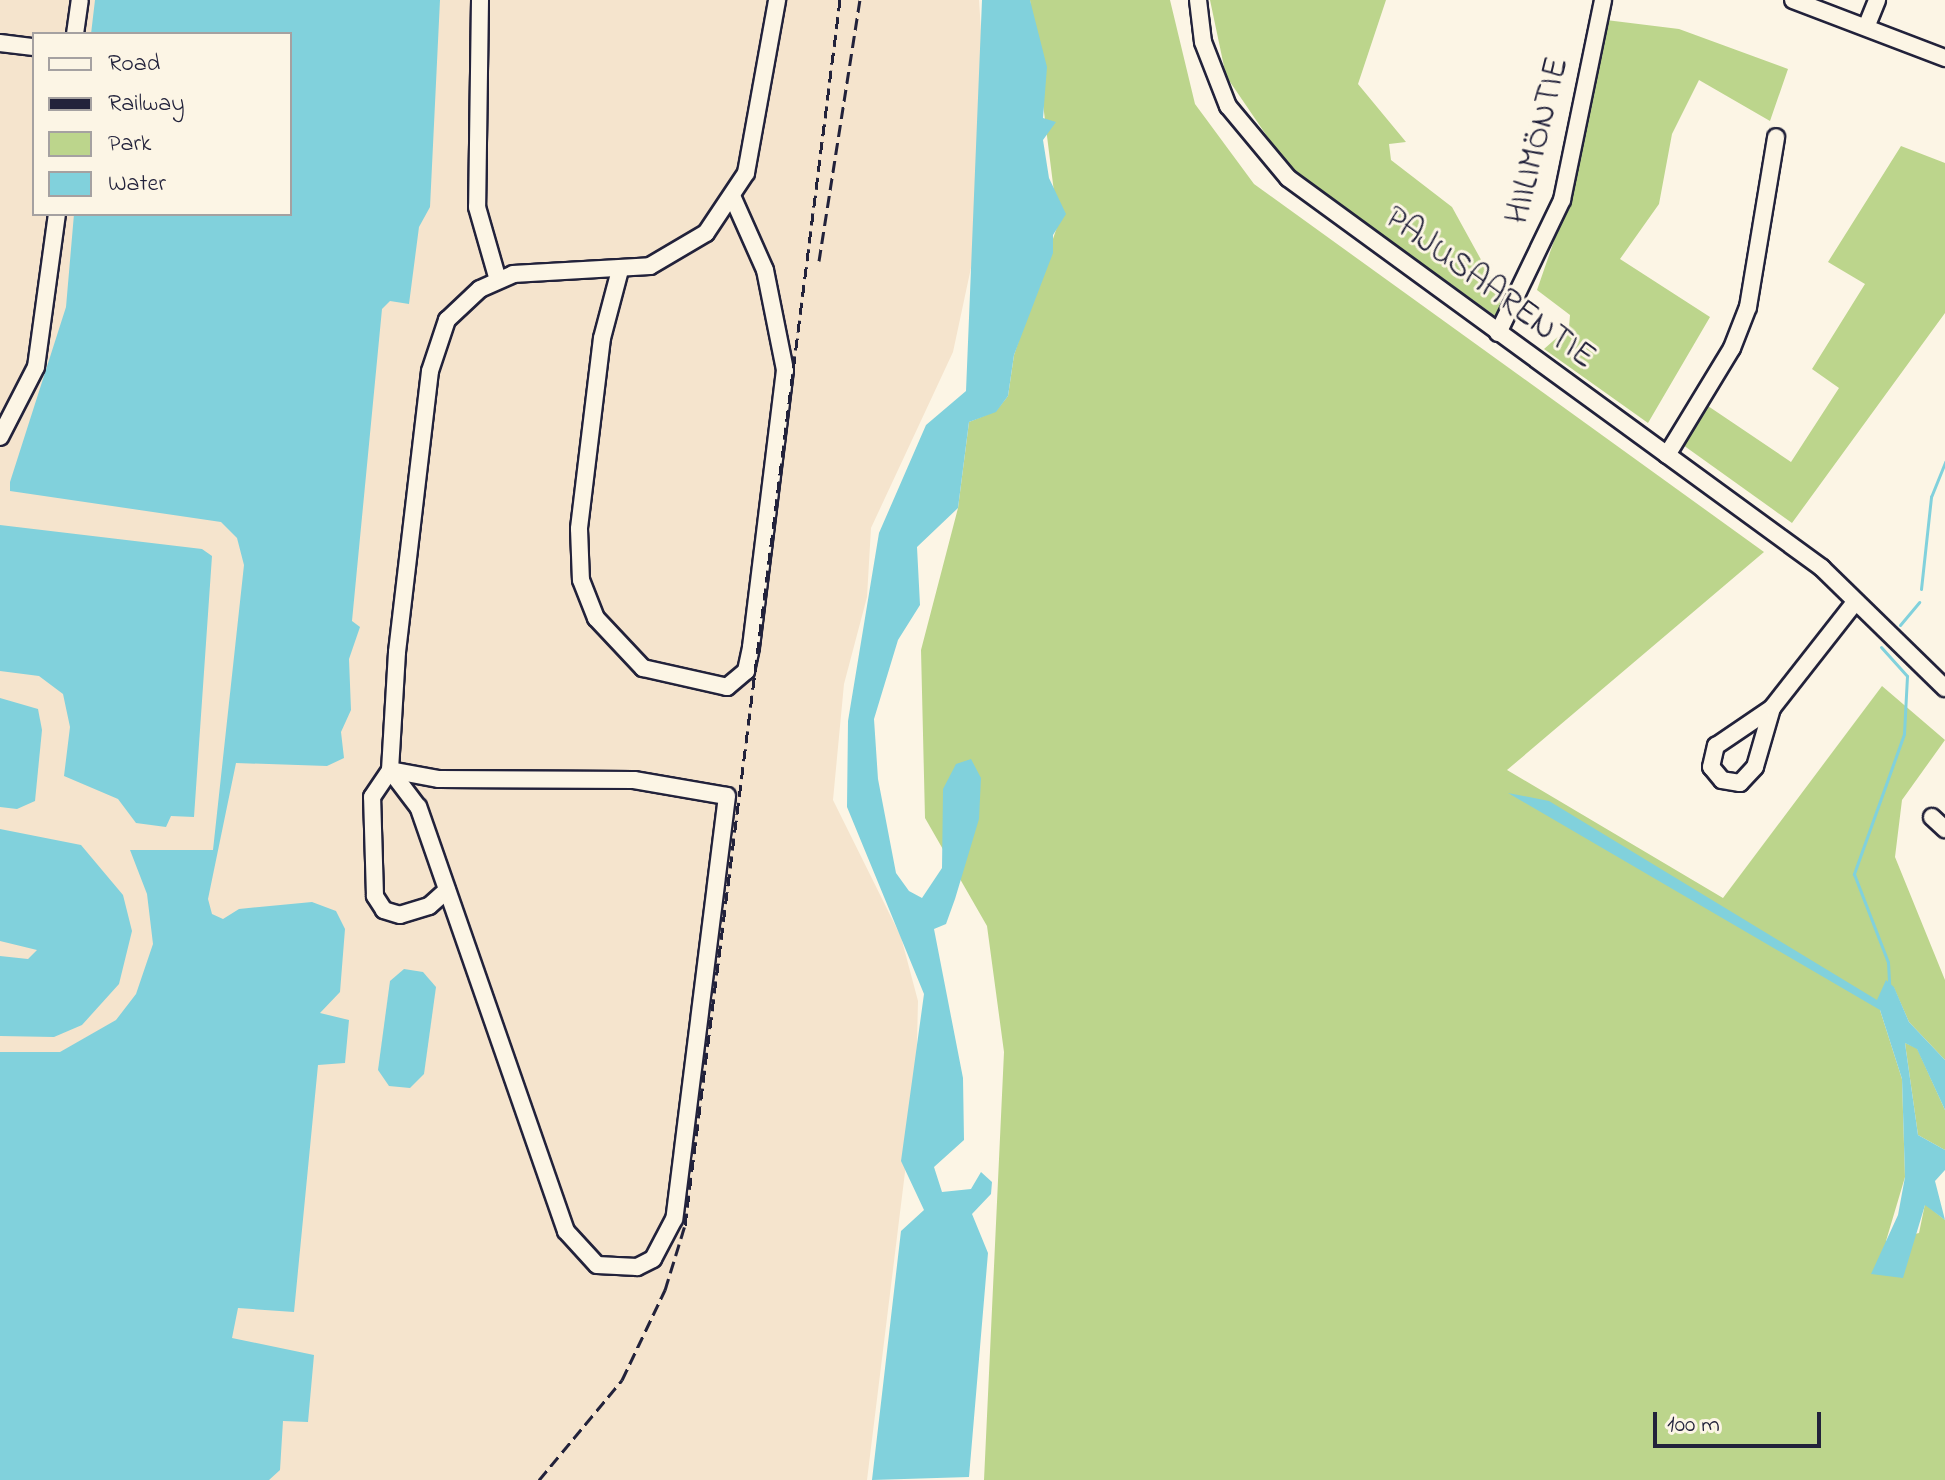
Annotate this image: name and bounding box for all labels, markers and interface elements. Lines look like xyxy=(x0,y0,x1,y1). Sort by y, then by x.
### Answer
legend xyxy=(32,32,292,216)
text: Road xyxy=(108,47,160,82)
street label: HIILIMÖNTIE xyxy=(1499,53,1579,229)
text: Railway xyxy=(108,87,185,122)
text: Park xyxy=(108,127,151,162)
text: Water xyxy=(108,167,166,202)
street label: PAJUSAARENTIE xyxy=(1376,199,1602,379)
scale bar xyxy=(1657,1396,1825,1446)
text: 100 m xyxy=(1667,1408,1720,1443)

